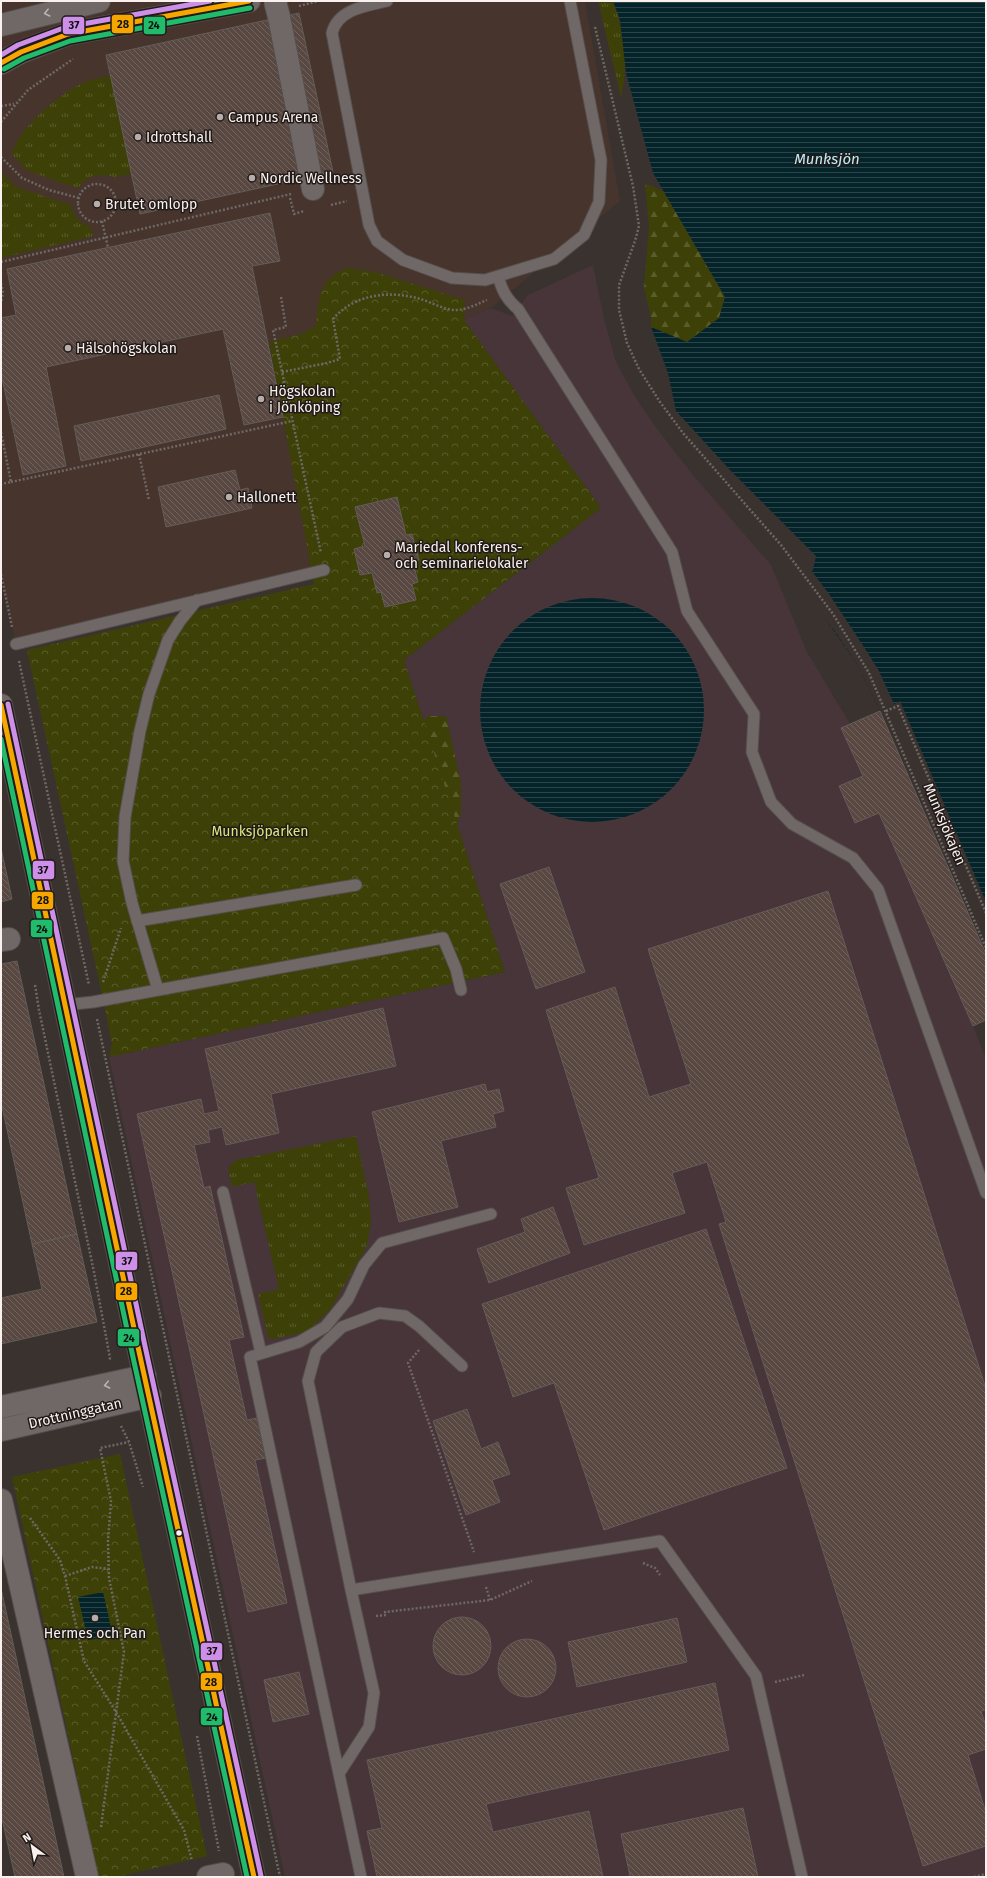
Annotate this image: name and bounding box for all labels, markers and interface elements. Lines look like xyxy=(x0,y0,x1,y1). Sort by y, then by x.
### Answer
one-way arrow xyxy=(44,8,51,17)
line badge: 28 xyxy=(111,14,134,34)
line badge: 37 xyxy=(62,16,85,35)
line badge: 24 xyxy=(143,16,166,35)
text: 28 xyxy=(117,18,130,31)
text: 37 xyxy=(68,19,79,32)
text: 24 xyxy=(148,19,160,32)
place label: Campus Arena xyxy=(228,109,318,126)
marker: Campus Arena xyxy=(215,112,225,122)
place label: Idrottshall xyxy=(146,129,212,146)
marker: Idrottshall xyxy=(133,132,143,142)
water label: Munksjön xyxy=(794,150,860,168)
place label: Nordic Wellness xyxy=(260,170,362,187)
marker: Nordic Wellness xyxy=(247,173,257,183)
place label: Brutet omlopp xyxy=(105,196,197,213)
marker: Brutet omlopp xyxy=(92,199,102,209)
place label: Hälsohögskolan xyxy=(76,340,177,357)
marker: Hälsohögskolan xyxy=(63,343,73,353)
place label: Högskolan i Jönköping xyxy=(269,383,341,416)
marker: Högskolan i Jönköping xyxy=(256,394,266,404)
place label: Hallonett xyxy=(237,489,297,506)
marker: Hallonett xyxy=(224,492,234,502)
place label: Mariedal konferens- och seminarielokaler xyxy=(395,539,529,572)
marker: Mariedal konferens- och seminarielokaler xyxy=(382,550,392,560)
street label: Munksjökajen xyxy=(920,781,969,868)
park label: Munksjöparken xyxy=(211,823,309,840)
line badge: 37 xyxy=(32,860,55,880)
text: 37 xyxy=(37,864,48,877)
line badge: 28 xyxy=(31,891,54,910)
text: 28 xyxy=(37,894,50,907)
line badge: 24 xyxy=(30,919,53,938)
text: 24 xyxy=(36,923,48,936)
line badge: 37 xyxy=(115,1251,138,1271)
text: 37 xyxy=(121,1255,132,1268)
line badge: 28 xyxy=(115,1282,138,1301)
text: 28 xyxy=(120,1285,133,1298)
line badge: 24 xyxy=(117,1328,140,1347)
text: 24 xyxy=(123,1332,135,1345)
one-way arrow xyxy=(104,1380,110,1388)
street label: Drottninggatan xyxy=(27,1394,123,1432)
unlabelled marker xyxy=(174,1528,184,1538)
marker: Hermes och Pan xyxy=(90,1613,100,1623)
place label: Hermes och Pan xyxy=(44,1625,146,1642)
line badge: 37 xyxy=(200,1642,223,1661)
text: 37 xyxy=(206,1645,217,1658)
line badge: 28 xyxy=(200,1672,223,1691)
text: 28 xyxy=(205,1676,218,1689)
line badge: 24 xyxy=(200,1707,223,1726)
text: 24 xyxy=(206,1711,218,1724)
north arrow xyxy=(12,1826,52,1866)
text: N xyxy=(20,1830,34,1845)

